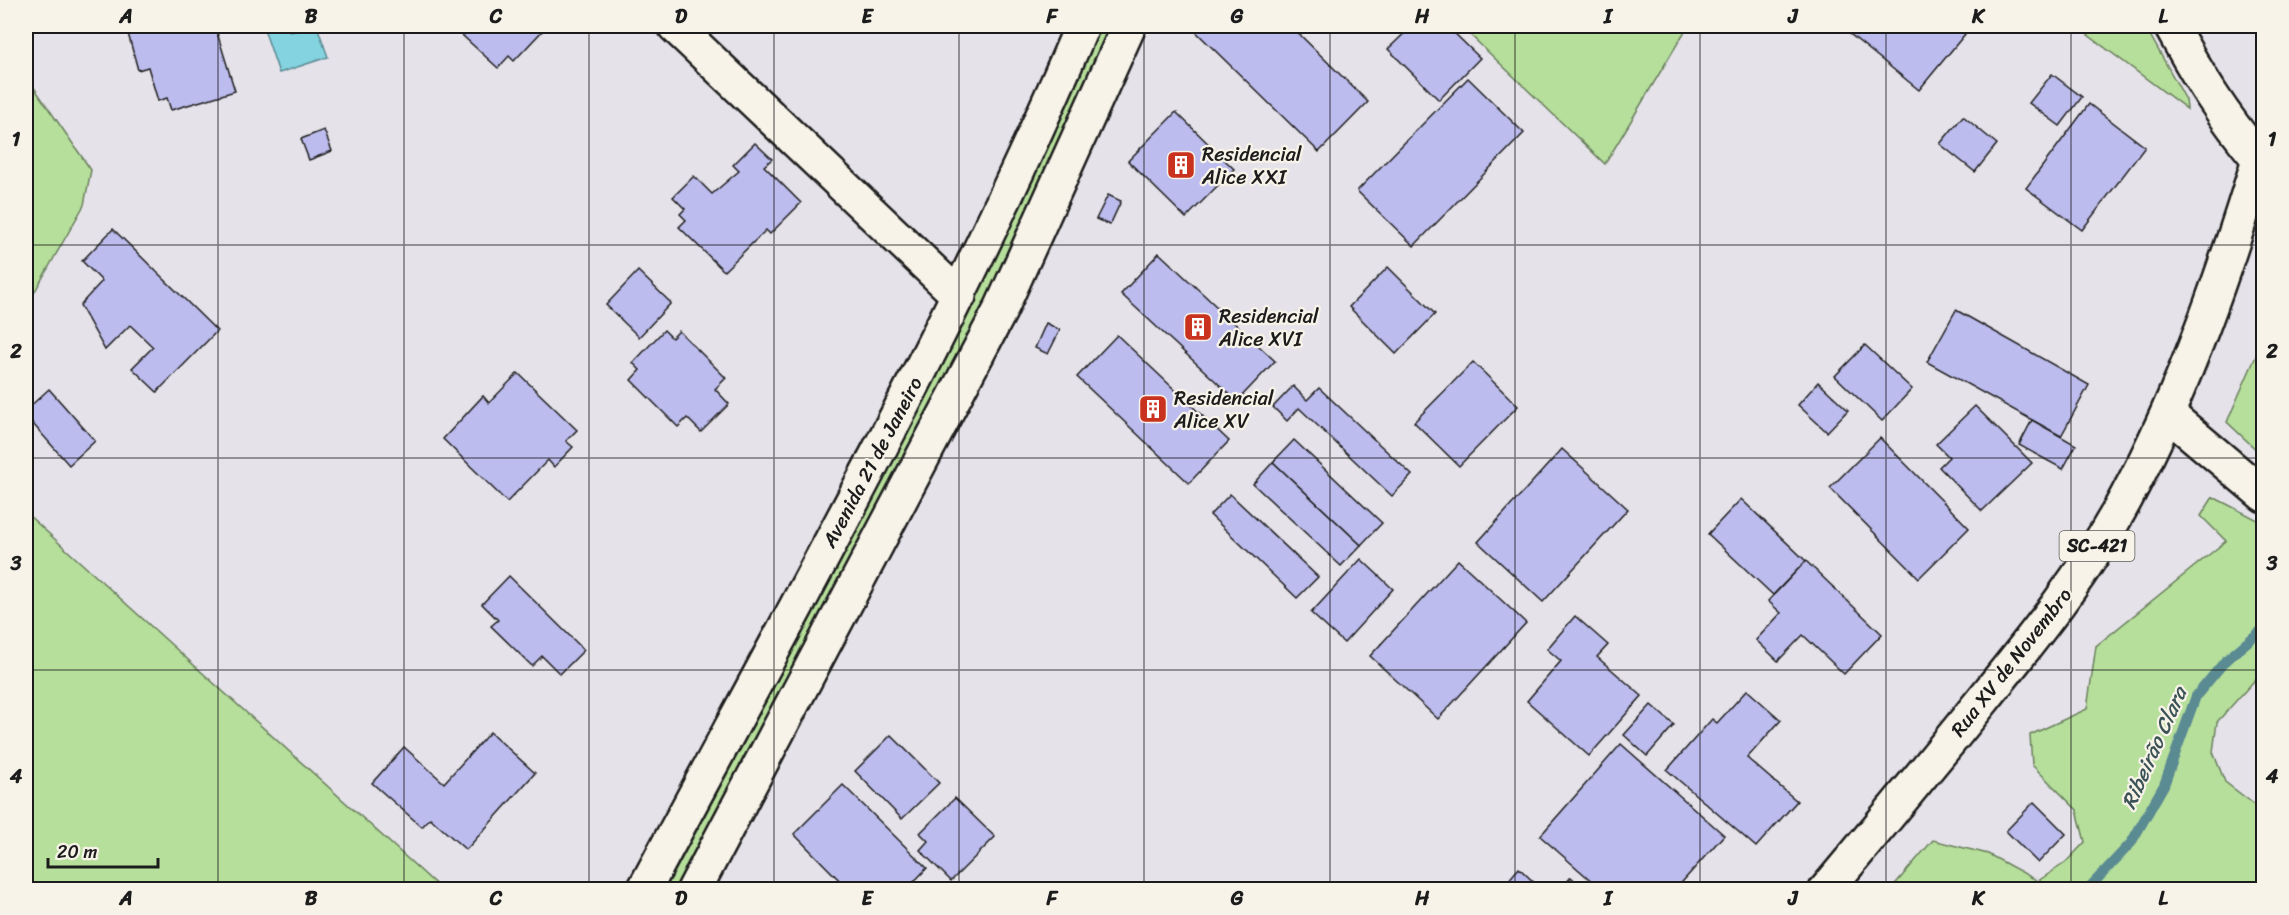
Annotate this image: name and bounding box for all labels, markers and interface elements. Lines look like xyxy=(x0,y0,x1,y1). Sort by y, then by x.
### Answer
text: A xyxy=(118,0,133,34)
text: B xyxy=(305,0,318,34)
text: C xyxy=(489,0,503,34)
text: D xyxy=(675,0,688,34)
text: E xyxy=(861,0,874,34)
text: F xyxy=(1046,0,1059,34)
text: G xyxy=(1230,0,1244,34)
text: H xyxy=(1414,0,1430,34)
text: I xyxy=(1603,0,1614,34)
text: J xyxy=(1787,0,1799,34)
text: K xyxy=(1971,0,1986,34)
text: L xyxy=(2158,0,2168,34)
text: 1 xyxy=(12,122,21,157)
text: 1 xyxy=(2268,122,2277,157)
place label: Residencial Alice XXI xyxy=(1201,137,1303,195)
building icon: Residencial Alice XXI xyxy=(1165,149,1197,181)
place label: Residencial Alice XVI xyxy=(1218,299,1320,357)
building icon: Residencial Alice XVI xyxy=(1182,311,1214,343)
text: 2 xyxy=(9,334,22,369)
text: 2 xyxy=(2265,334,2278,369)
street label: Avenida 21 de Janeiro xyxy=(812,370,932,555)
place label: Residencial Alice XV xyxy=(1173,381,1275,439)
building icon: Residencial Alice XV xyxy=(1137,393,1169,425)
road number: SC-421 xyxy=(2060,531,2134,561)
text: 3 xyxy=(10,546,22,581)
text: 3 xyxy=(2266,546,2278,581)
street label: Rua XV de Novembro xyxy=(1942,580,2081,745)
water label: Ribeirão Clara xyxy=(2110,678,2199,815)
text: 4 xyxy=(9,759,23,794)
text: 4 xyxy=(2265,759,2279,794)
scale bar xyxy=(48,831,158,869)
text: 20 m xyxy=(57,836,97,868)
text: A xyxy=(118,881,133,915)
text: B xyxy=(305,881,318,915)
text: C xyxy=(489,881,503,915)
text: D xyxy=(675,881,688,915)
text: E xyxy=(861,881,874,915)
text: F xyxy=(1046,881,1059,915)
text: G xyxy=(1230,881,1244,915)
text: H xyxy=(1414,881,1430,915)
text: I xyxy=(1603,881,1614,915)
text: J xyxy=(1787,881,1799,915)
text: K xyxy=(1971,881,1986,915)
text: L xyxy=(2158,881,2168,915)

